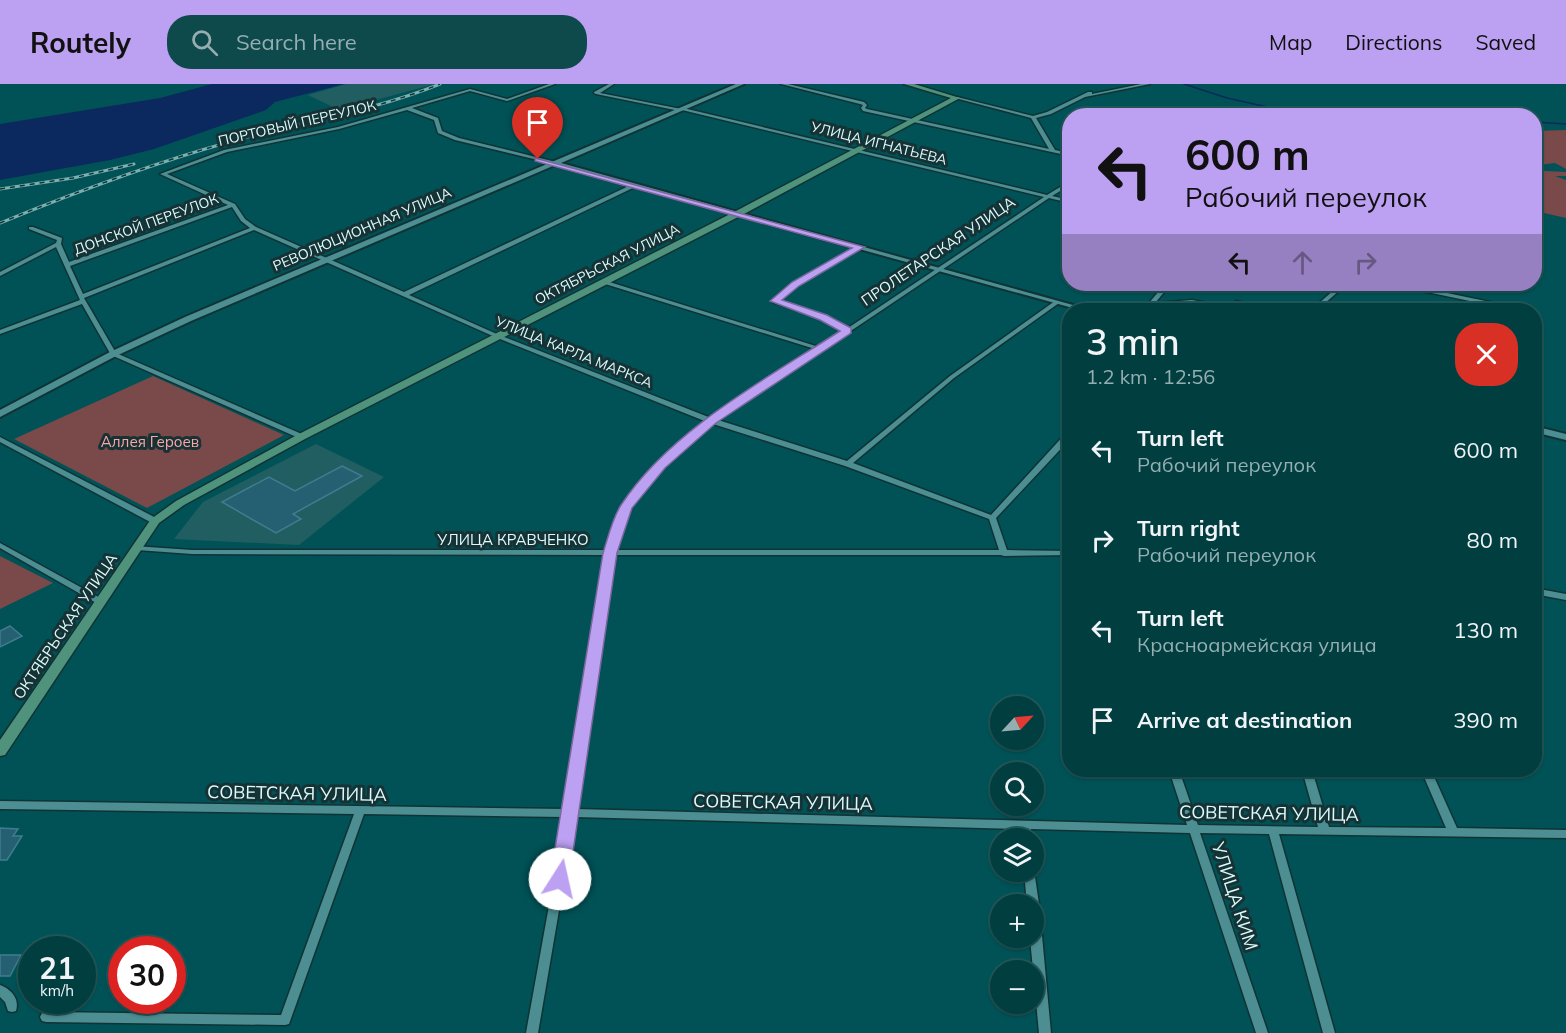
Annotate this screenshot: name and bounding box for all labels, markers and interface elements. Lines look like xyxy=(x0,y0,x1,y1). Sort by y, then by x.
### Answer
search box xyxy=(167,15,587,69)
text: Routely xyxy=(30,25,131,60)
icon: search xyxy=(188,26,221,59)
text: Search here xyxy=(236,28,357,56)
text: Map xyxy=(1269,29,1312,55)
text: Directions xyxy=(1345,29,1442,55)
text: Saved xyxy=(1475,29,1536,55)
street label: ПОРТОВЫЙ ПЕРЕУЛОК xyxy=(216,96,378,150)
pin xyxy=(512,97,563,159)
icon: arrive xyxy=(521,106,554,139)
street label: УЛИЦА ИГНАТЬЕВА xyxy=(808,117,950,169)
text: 600 m xyxy=(1185,128,1310,181)
icon: left xyxy=(1086,132,1164,210)
text: Рабочий переулок xyxy=(1185,180,1427,214)
street label: РЕВОЛЮЦИОННАЯ УЛИЦА xyxy=(270,183,455,275)
street label: ДОНСКОЙ ПЕРЕУЛОК xyxy=(71,189,222,259)
street label: ПРОЛЕТАРСКАЯ УЛИЦА xyxy=(857,192,1019,310)
street label: ОКТЯБРЬСКАЯ УЛИЦА xyxy=(532,219,683,308)
icon: left xyxy=(1223,246,1256,279)
icon: ahead xyxy=(1286,246,1319,279)
icon: right xyxy=(1349,246,1382,279)
street label: УЛИЦА КАРЛА МАРКСА xyxy=(492,312,656,392)
text: 3 min xyxy=(1086,319,1180,364)
button: close xyxy=(1455,323,1518,386)
text: 1.2 km · 12:56 xyxy=(1086,364,1215,389)
text: Turn left xyxy=(1137,424,1224,452)
park label: Аллея Героев xyxy=(101,432,199,451)
icon: left xyxy=(1086,434,1119,467)
text: 600 m xyxy=(1453,436,1518,464)
text: Рабочий переулок xyxy=(1137,452,1316,477)
text: Turn right xyxy=(1137,514,1240,542)
icon: right xyxy=(1086,524,1119,557)
text: 80 m xyxy=(1467,526,1518,554)
street label: УЛИЦА КРАВЧЕНКО xyxy=(436,530,589,549)
text: Рабочий переулок xyxy=(1137,542,1316,567)
street label: ОКТЯБРЬСКАЯ УЛИЦА xyxy=(9,550,121,702)
text: Turn left xyxy=(1137,604,1224,632)
icon: left xyxy=(1086,614,1119,647)
text: 130 m xyxy=(1453,616,1518,644)
text: Красноармейская улица xyxy=(1137,632,1377,657)
north arrow xyxy=(990,696,1044,750)
map controls xyxy=(990,696,1044,1014)
icon: arrive xyxy=(1086,704,1119,737)
text: Arrive at destination xyxy=(1137,706,1352,734)
text: 390 m xyxy=(1453,706,1518,734)
button: search xyxy=(990,762,1044,816)
street label: СОВЕТСКАЯ УЛИЦА xyxy=(207,780,387,806)
street label: СОВЕТСКАЯ УЛИЦА xyxy=(693,789,873,815)
street label: СОВЕТСКАЯ УЛИЦА xyxy=(1179,800,1359,826)
button: layers xyxy=(990,828,1044,882)
street label: УЛИЦА КИМ xyxy=(1206,838,1263,953)
position arrow xyxy=(528,847,592,911)
button: + xyxy=(990,894,1044,948)
speed limit sign: 30 xyxy=(108,936,186,1014)
text: 21 xyxy=(39,949,75,987)
button: − xyxy=(990,960,1044,1014)
text: km/h xyxy=(40,981,74,1000)

